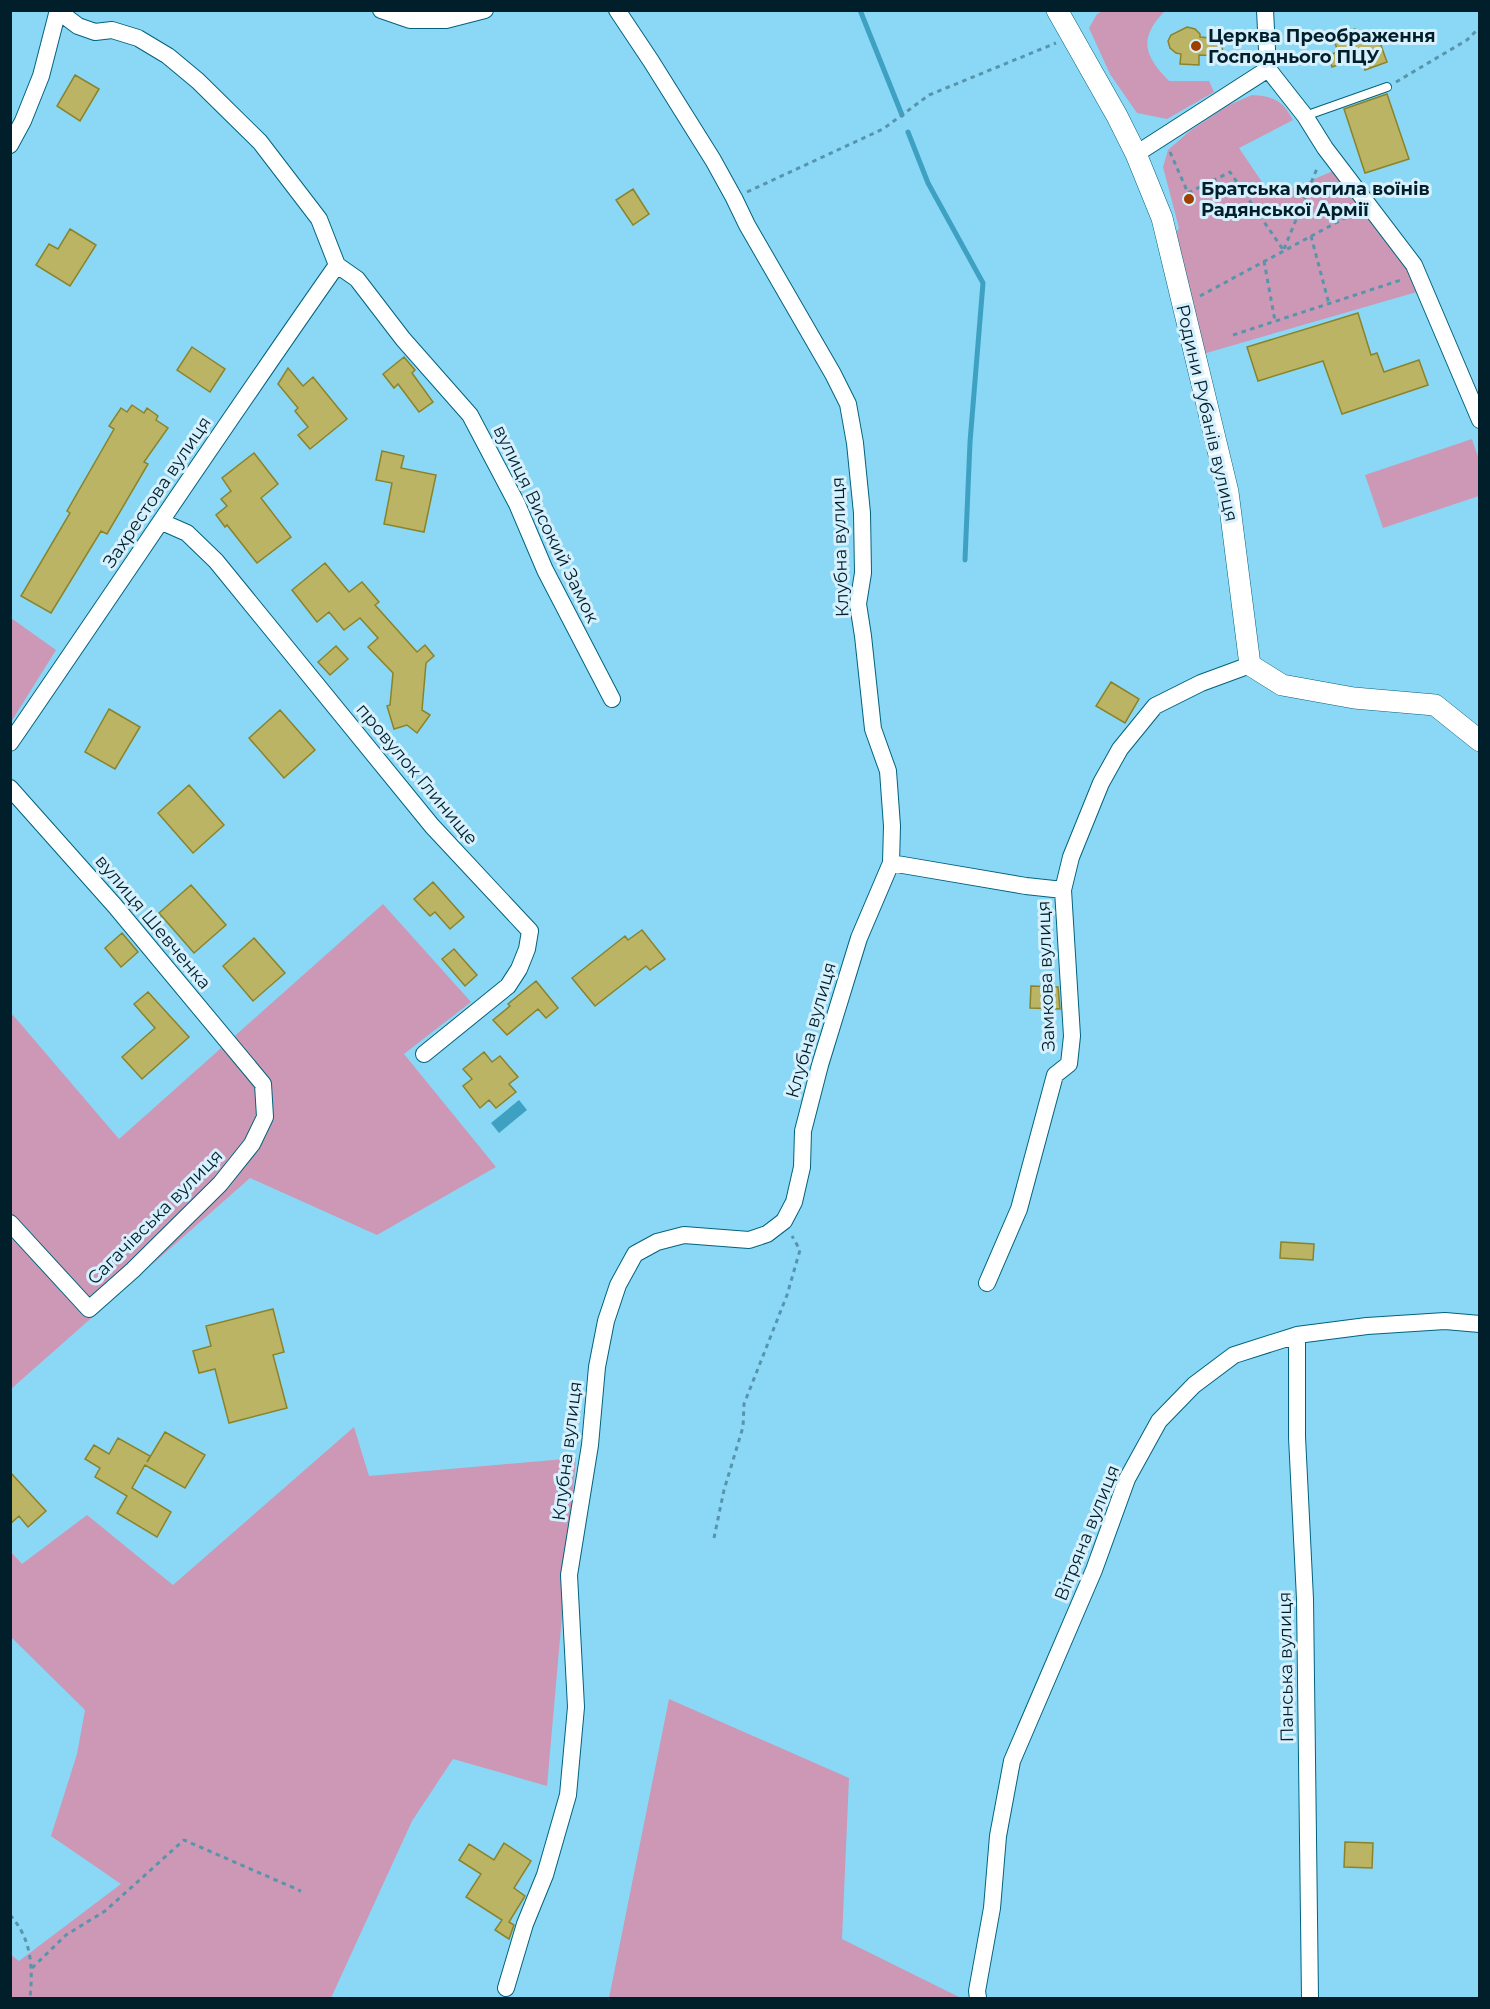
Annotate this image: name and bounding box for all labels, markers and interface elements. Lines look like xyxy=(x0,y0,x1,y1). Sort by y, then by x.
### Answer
place label: Церква Преображення Господнього ПЦУ xyxy=(1208,25,1436,68)
marker: Церква Преображення Господнього ПЦУ xyxy=(1189,39,1203,53)
place label: Братська могила воїнів Радянської Армії xyxy=(1201,178,1430,221)
marker: Братська могила воїнів Радянської Армії xyxy=(1182,192,1196,206)
street label: Родини Рубанів вулиця xyxy=(1171,302,1243,524)
street label: Захрестова вулиця xyxy=(98,412,216,572)
street label: вулиця Високий Замок xyxy=(488,422,604,627)
street label: Клубна вулиця xyxy=(827,476,853,618)
street label: провулок Глинище xyxy=(351,699,483,849)
street label: вулиця Шевченка xyxy=(90,850,216,994)
street label: Замкова вулиця xyxy=(1032,900,1060,1052)
street label: Клубна вулиця xyxy=(781,959,841,1101)
street label: Сагачівська вулиця xyxy=(83,1145,227,1289)
street label: Клубна вулиця xyxy=(548,1380,586,1522)
street label: Вітряна вулиця xyxy=(1050,1462,1124,1604)
street label: Панська вулиця xyxy=(1274,1591,1298,1743)

